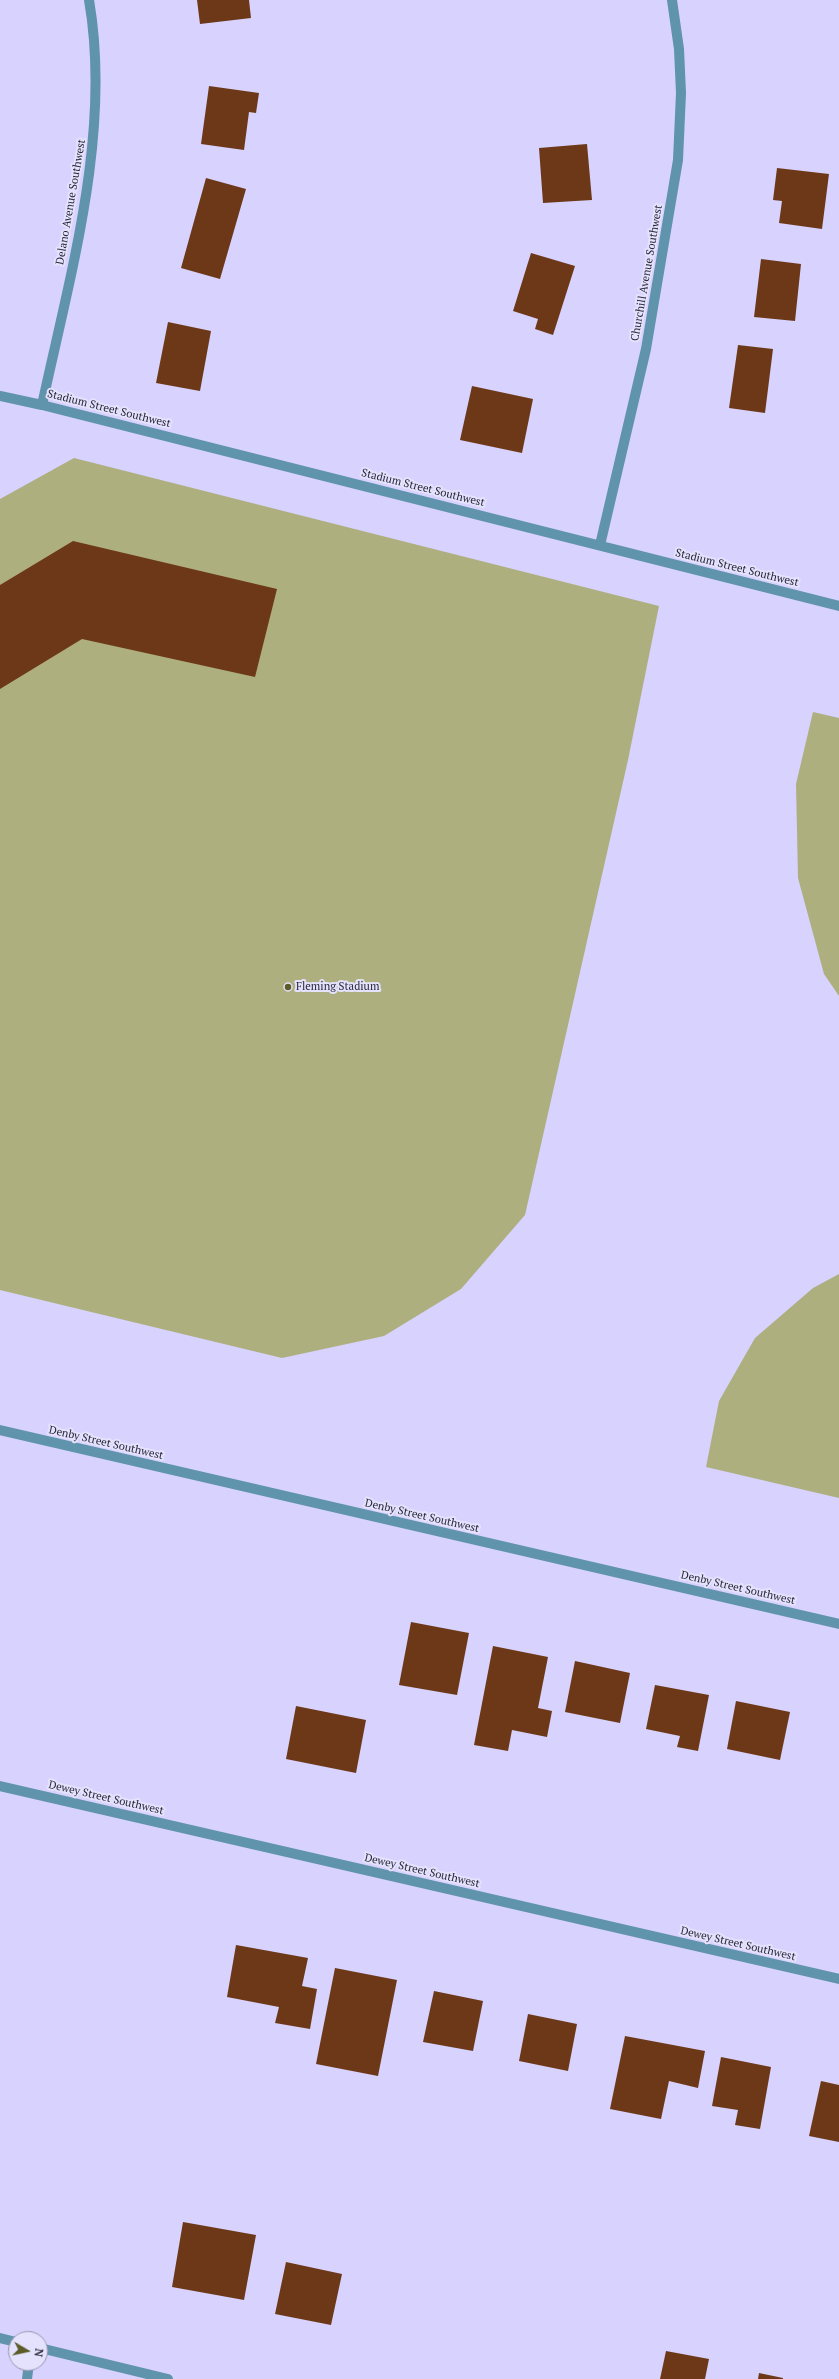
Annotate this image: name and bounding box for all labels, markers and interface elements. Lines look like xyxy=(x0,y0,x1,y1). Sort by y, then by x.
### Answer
street label: Delano Avenue Southwest xyxy=(53,138,89,266)
street label: Churchill Avenue Southwest xyxy=(629,204,665,342)
street label: Stadium Street Southwest xyxy=(46,387,172,431)
street label: Stadium Street Southwest xyxy=(360,466,486,510)
street label: Stadium Street Southwest xyxy=(674,546,800,590)
place label: Fleming Stadium xyxy=(296,980,379,994)
marker: Fleming Stadium xyxy=(283,982,293,992)
street label: Denby Street Southwest xyxy=(48,1423,164,1463)
street label: Denby Street Southwest xyxy=(364,1496,480,1536)
street label: Denby Street Southwest xyxy=(680,1568,796,1608)
street label: Dewey Street Southwest xyxy=(47,1778,165,1818)
street label: Dewey Street Southwest xyxy=(363,1851,481,1891)
street label: Dewey Street Southwest xyxy=(679,1924,797,1964)
north arrow xyxy=(8,2331,48,2371)
text: N xyxy=(31,2348,46,2358)

